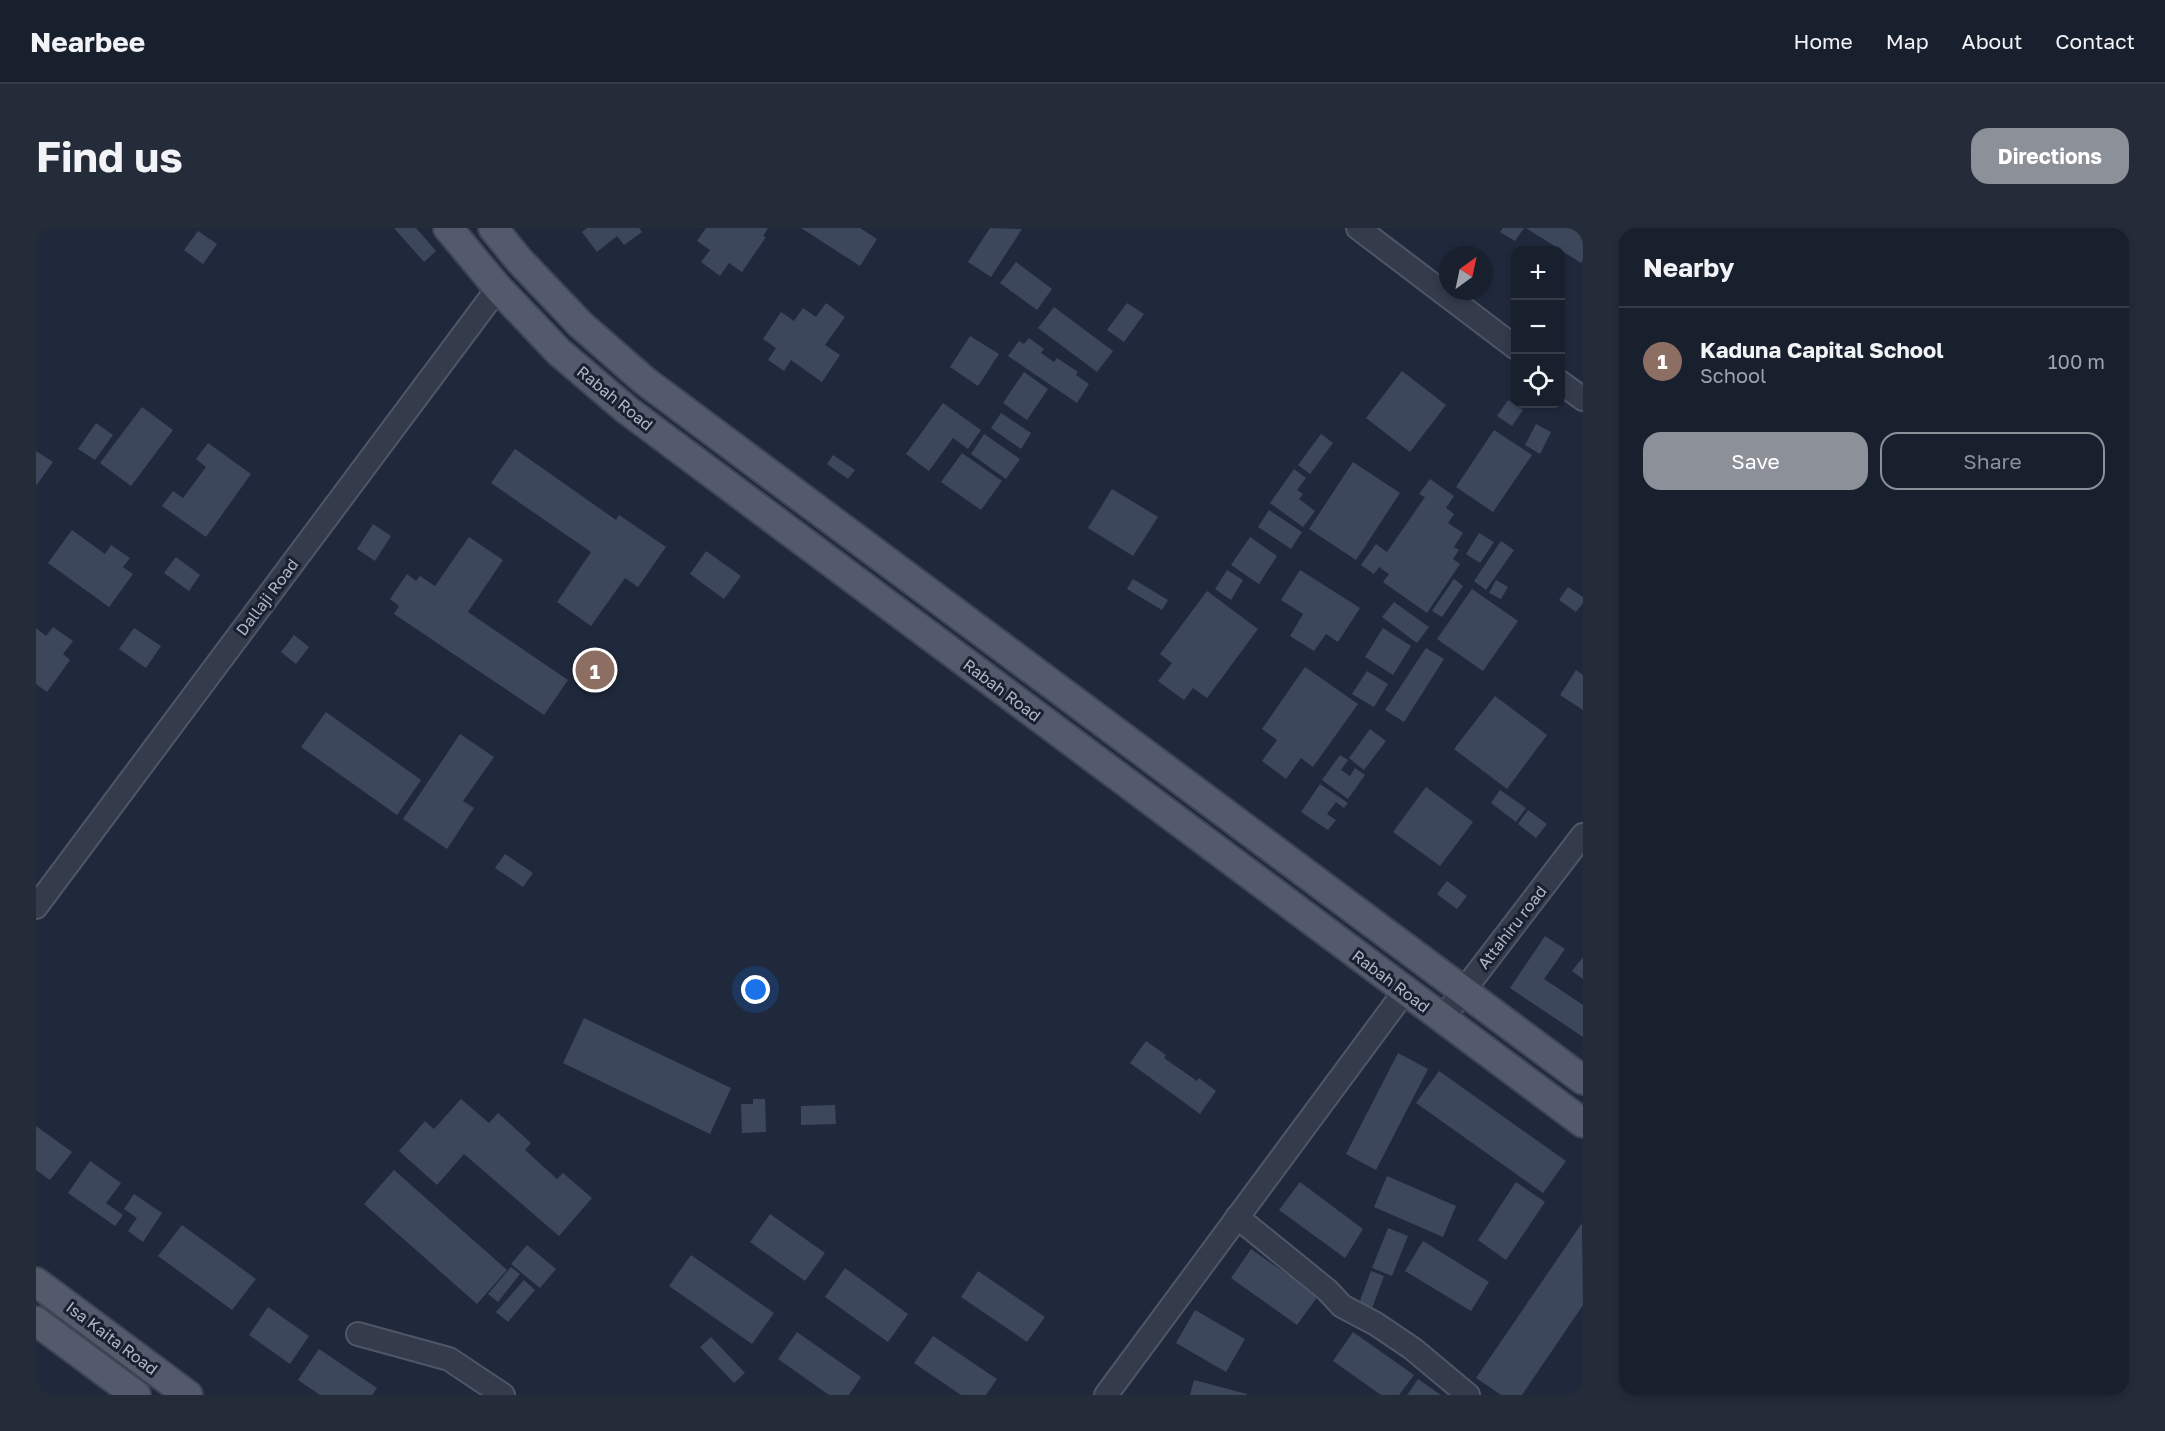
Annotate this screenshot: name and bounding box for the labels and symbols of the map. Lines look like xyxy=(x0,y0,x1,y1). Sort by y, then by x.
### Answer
north arrow xyxy=(1439,246,1493,300)
street label: Rabah Road xyxy=(573,361,657,435)
street label: Dallaji Road xyxy=(232,555,302,639)
pin: 1 xyxy=(576,648,614,692)
street label: Rabah Road xyxy=(959,654,1045,726)
street label: Attahiru road xyxy=(1473,881,1551,973)
street label: Rabah Road xyxy=(1348,945,1434,1017)
your location xyxy=(741,975,770,1004)
street label: Isa Kaita Road xyxy=(62,1297,162,1379)

